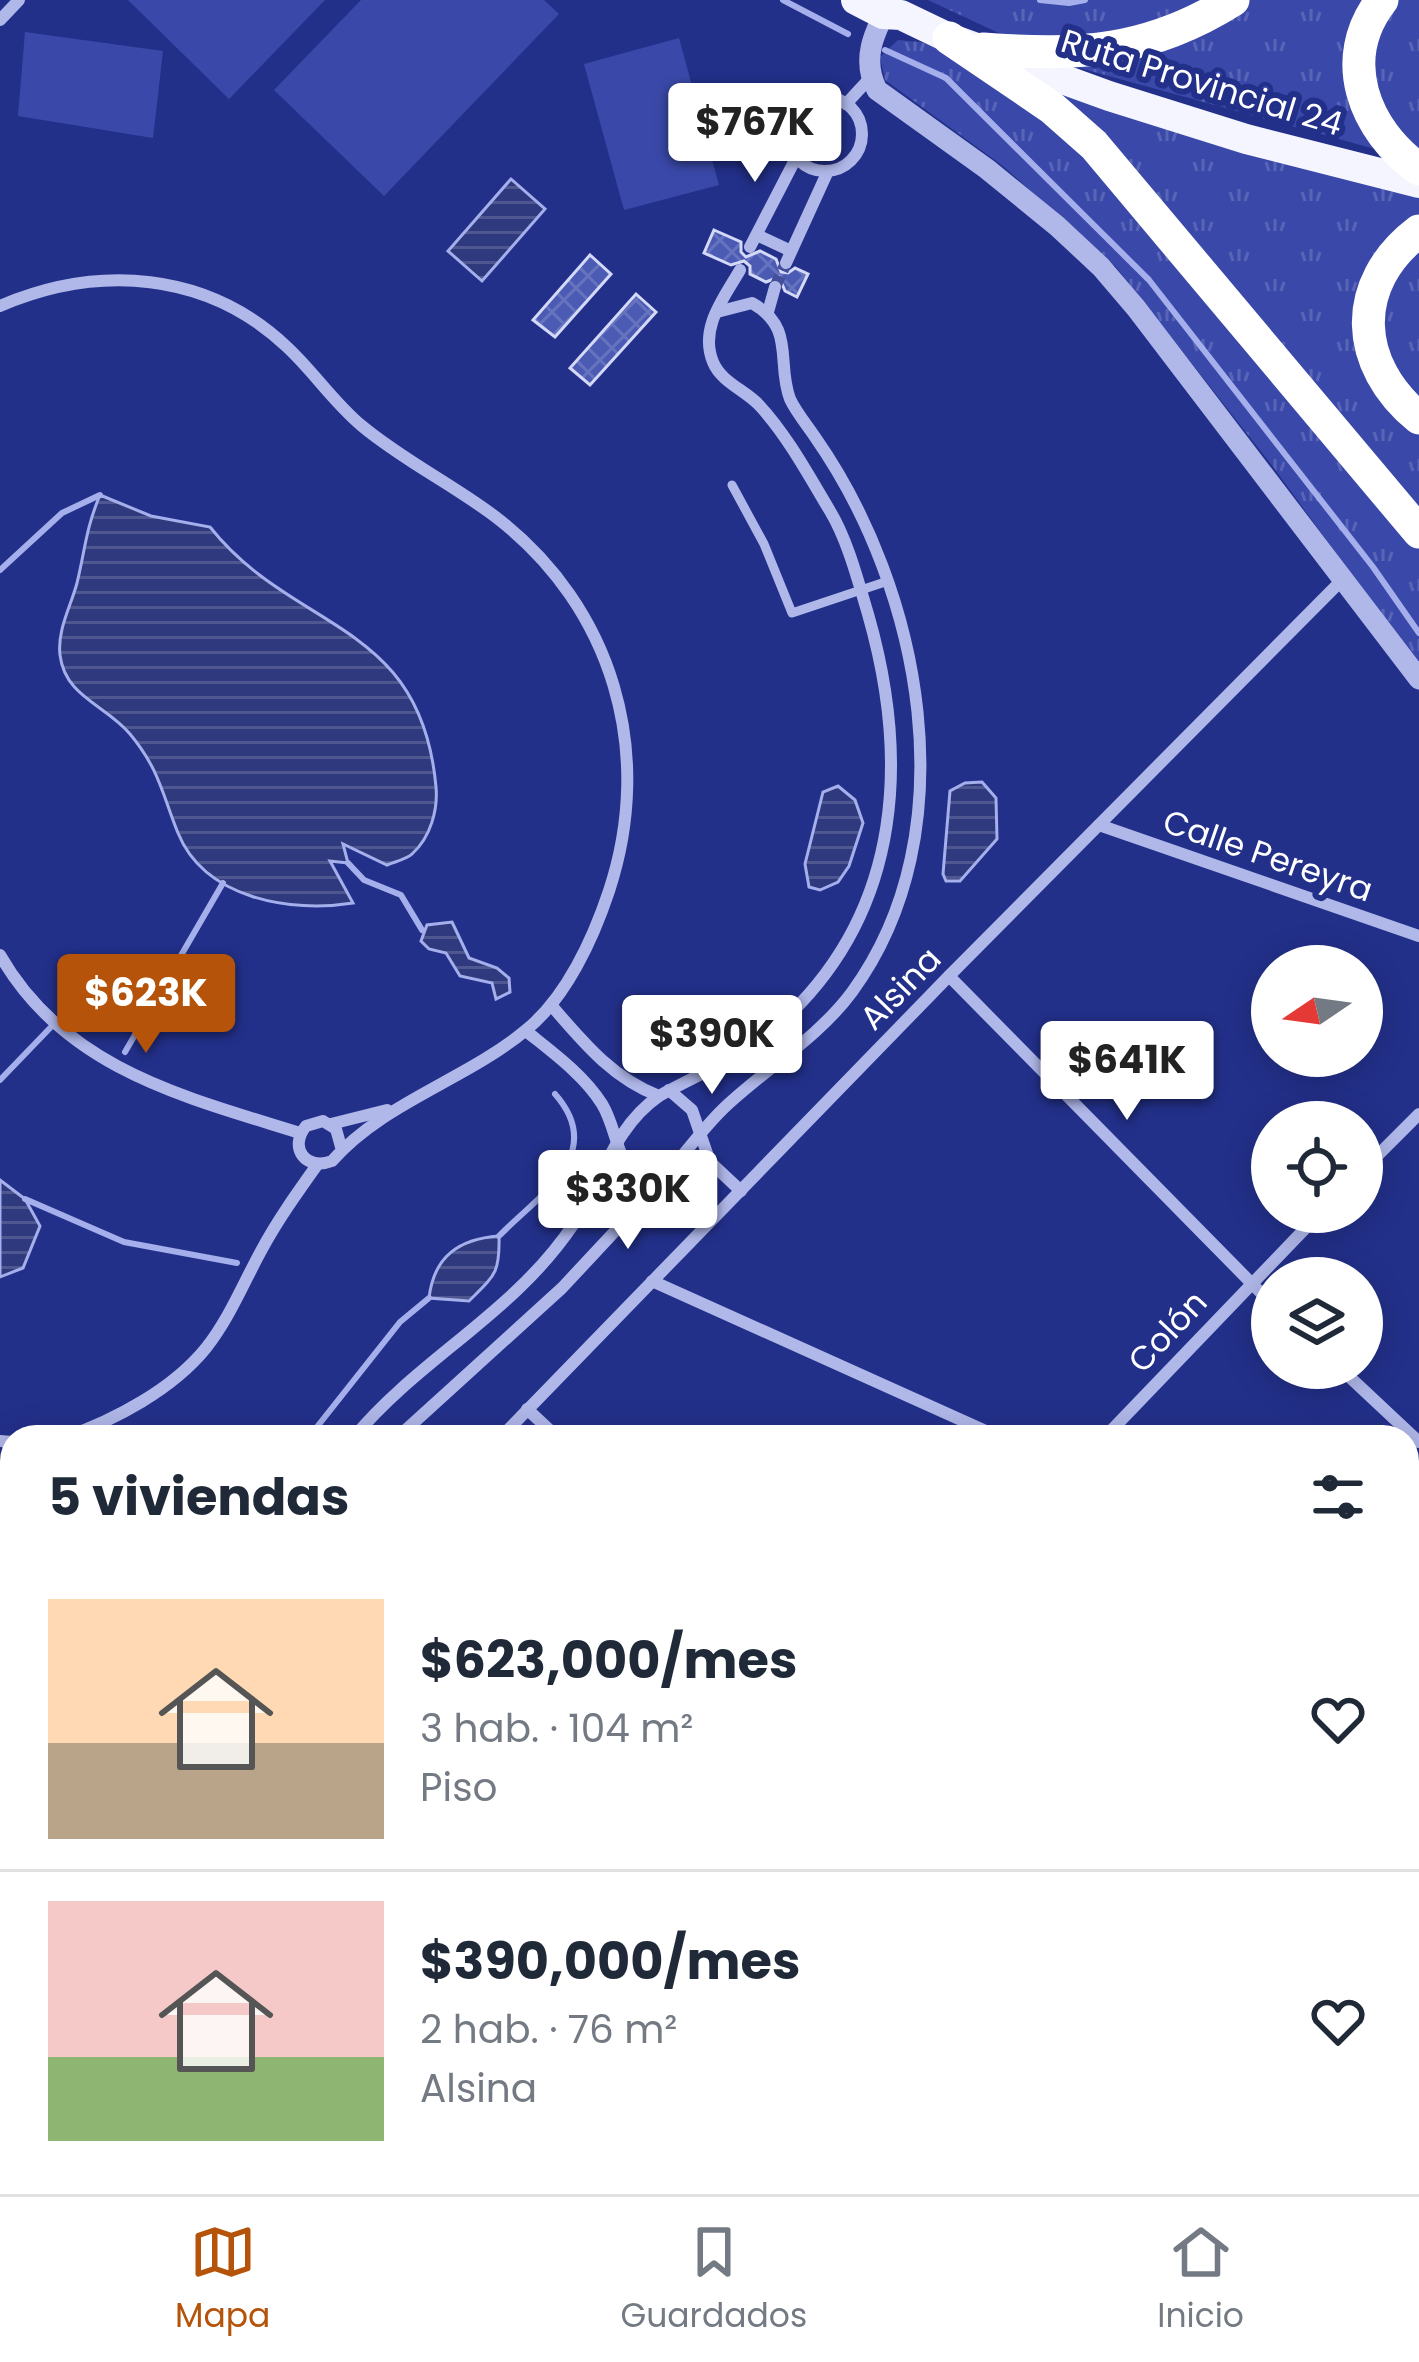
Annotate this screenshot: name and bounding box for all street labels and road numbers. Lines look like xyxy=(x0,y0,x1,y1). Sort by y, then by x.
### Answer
street label: Ruta Provincial 24 xyxy=(1055,17,1348,148)
street label: Calle Pereyra xyxy=(1157,798,1379,913)
street label: Alsina xyxy=(849,936,952,1040)
street label: Colón xyxy=(1117,1280,1218,1383)

